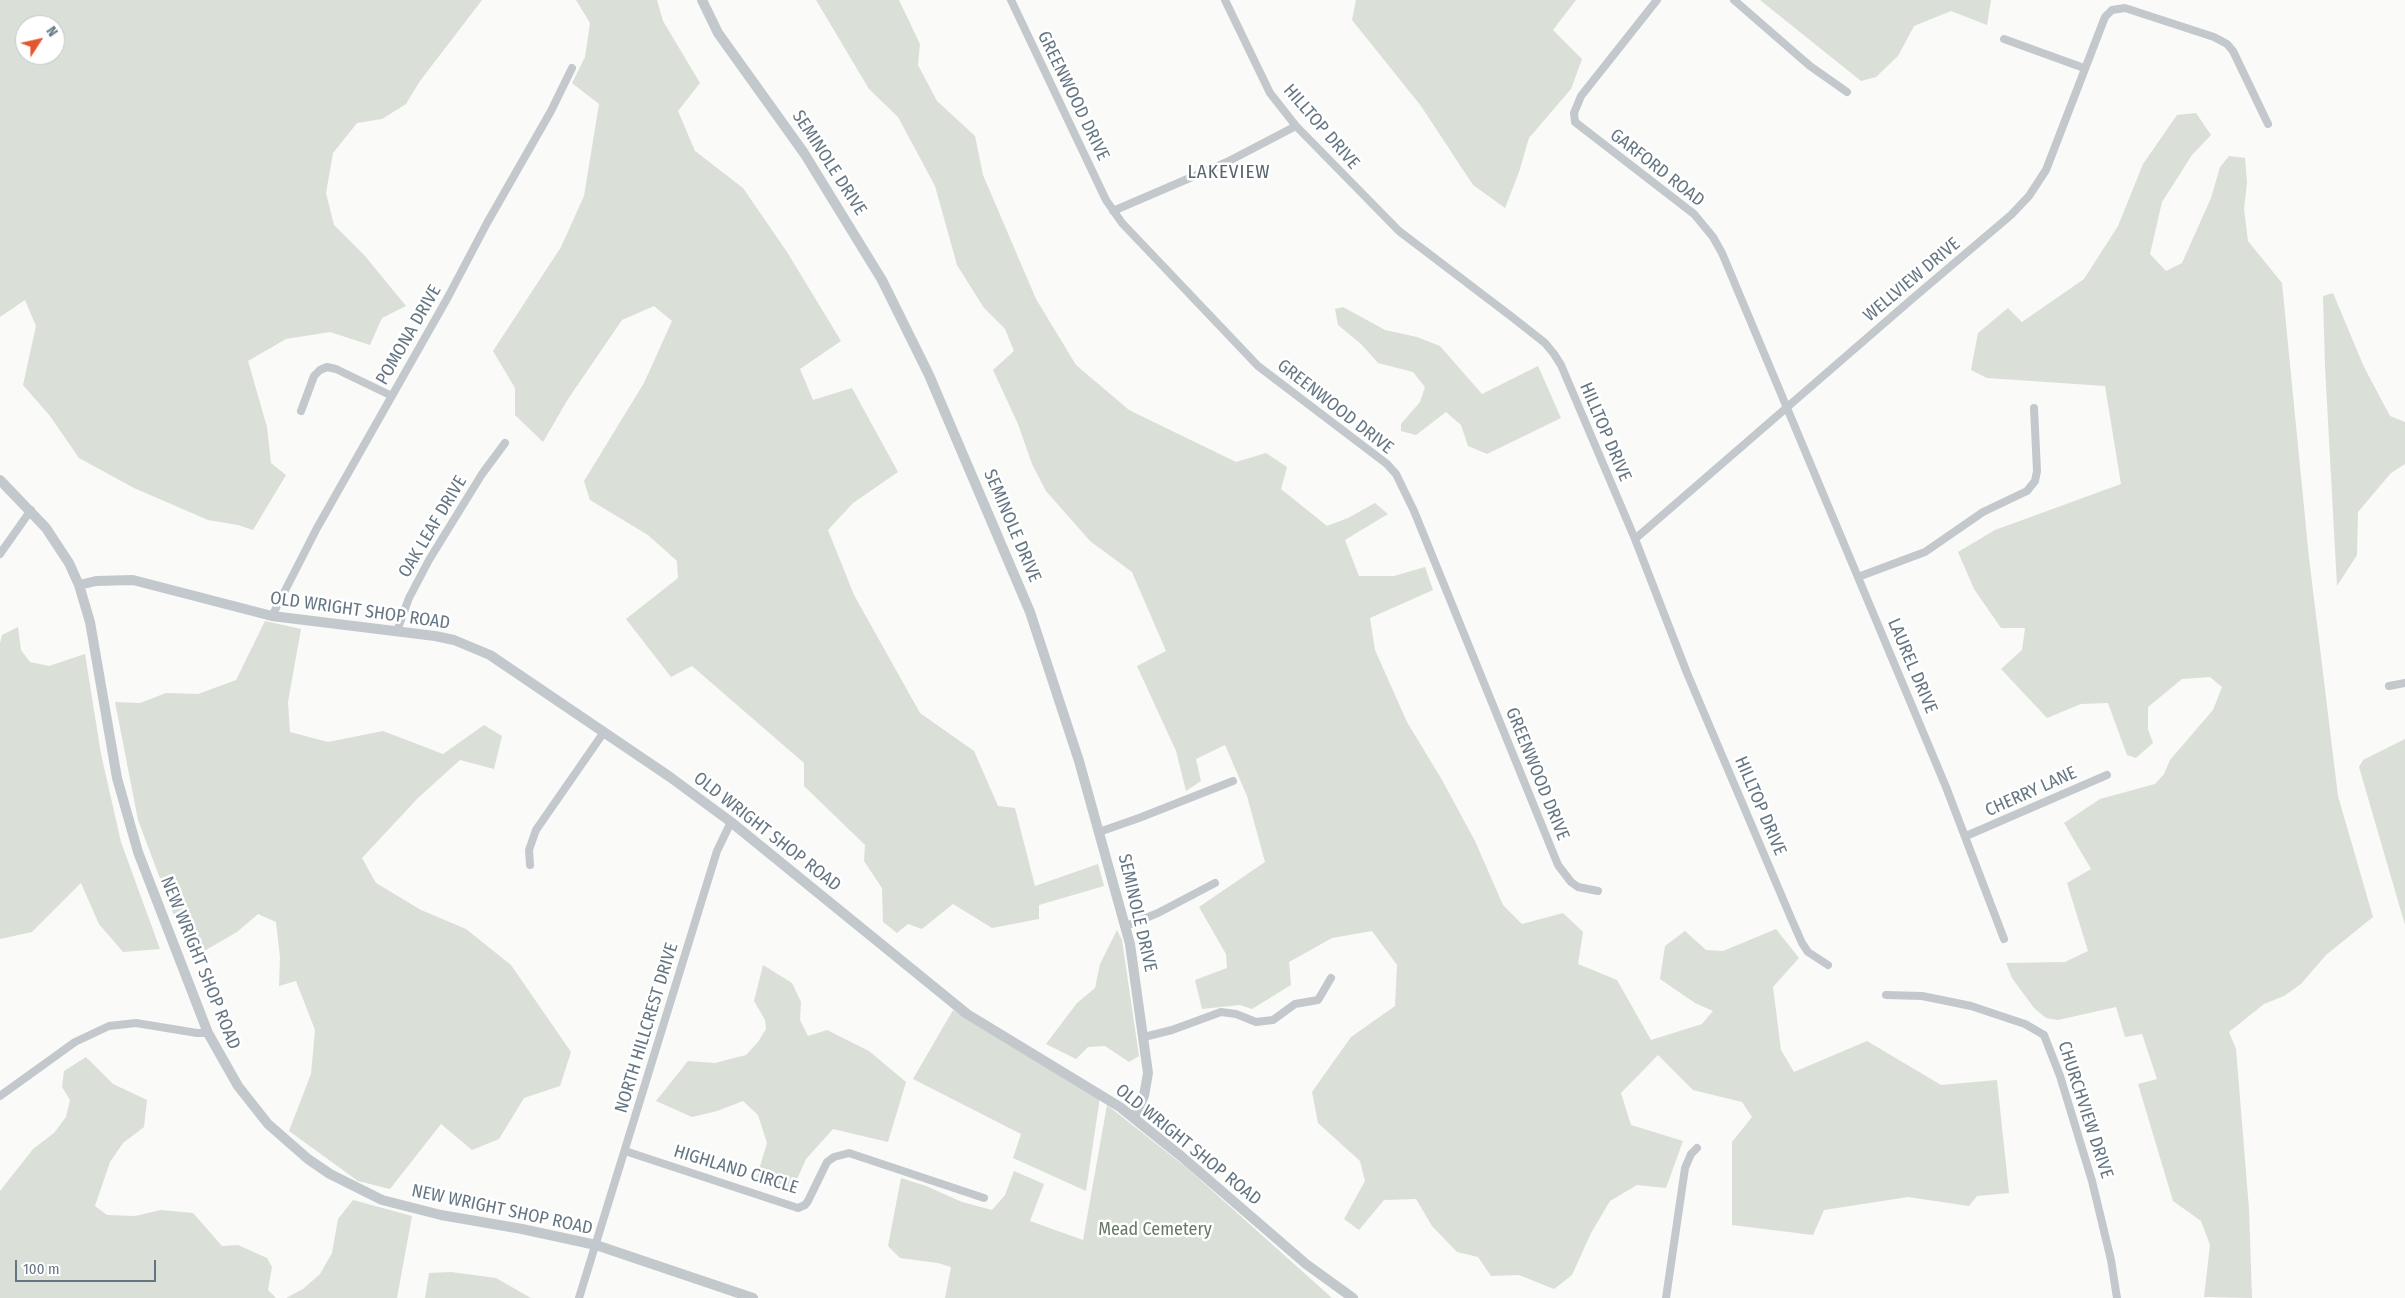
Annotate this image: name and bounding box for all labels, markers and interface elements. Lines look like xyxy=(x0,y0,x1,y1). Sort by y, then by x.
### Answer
north arrow xyxy=(15,15,65,65)
text: N xyxy=(43,23,61,40)
street label: GREENWOOD DRIVE xyxy=(1032,28,1114,164)
street label: HILLTOP DRIVE xyxy=(1278,80,1364,174)
street label: SEMINOLE DRIVE xyxy=(787,107,871,219)
street label: GARFORD ROAD xyxy=(1606,124,1708,212)
district label: LAKEVIEW xyxy=(1186,162,1272,184)
street label: WELLVIEW DRIVE xyxy=(1859,233,1965,327)
street label: POMONA DRIVE xyxy=(372,281,446,389)
street label: GREENWOOD DRIVE xyxy=(1273,355,1397,459)
street label: HILLTOP DRIVE xyxy=(1574,379,1636,485)
street label: SEMINOLE DRIVE xyxy=(979,466,1045,586)
street label: OAK LEAF DRIVE xyxy=(394,472,472,582)
street label: OLD WRIGHT SHOP ROAD xyxy=(269,588,451,634)
street label: LAUREL DRIVE xyxy=(1882,615,1942,717)
street label: GREENWOOD DRIVE xyxy=(1501,704,1573,844)
street label: HILLTOP DRIVE xyxy=(1729,753,1791,859)
street label: CHERRY LANE xyxy=(1982,762,2080,822)
street label: OLD WRIGHT SHOP ROAD xyxy=(689,768,845,896)
street label: SEMINOLE DRIVE xyxy=(1113,852,1161,974)
street label: NEW WRIGHT SHOP ROAD xyxy=(155,873,245,1053)
street label: NORTH HILLCREST DRIVE xyxy=(611,940,683,1116)
street label: CHURCHVIEW DRIVE xyxy=(2053,1039,2117,1181)
street label: OLD WRIGHT SHOP ROAD xyxy=(1111,1080,1265,1210)
street label: HIGHLAND CIRCLE xyxy=(671,1141,801,1199)
street label: NEW WRIGHT SHOP ROAD xyxy=(410,1180,594,1240)
park label: Mead Cemetery xyxy=(1098,1219,1212,1241)
scale bar xyxy=(18,1250,159,1282)
text: 100 m xyxy=(23,1260,60,1278)

